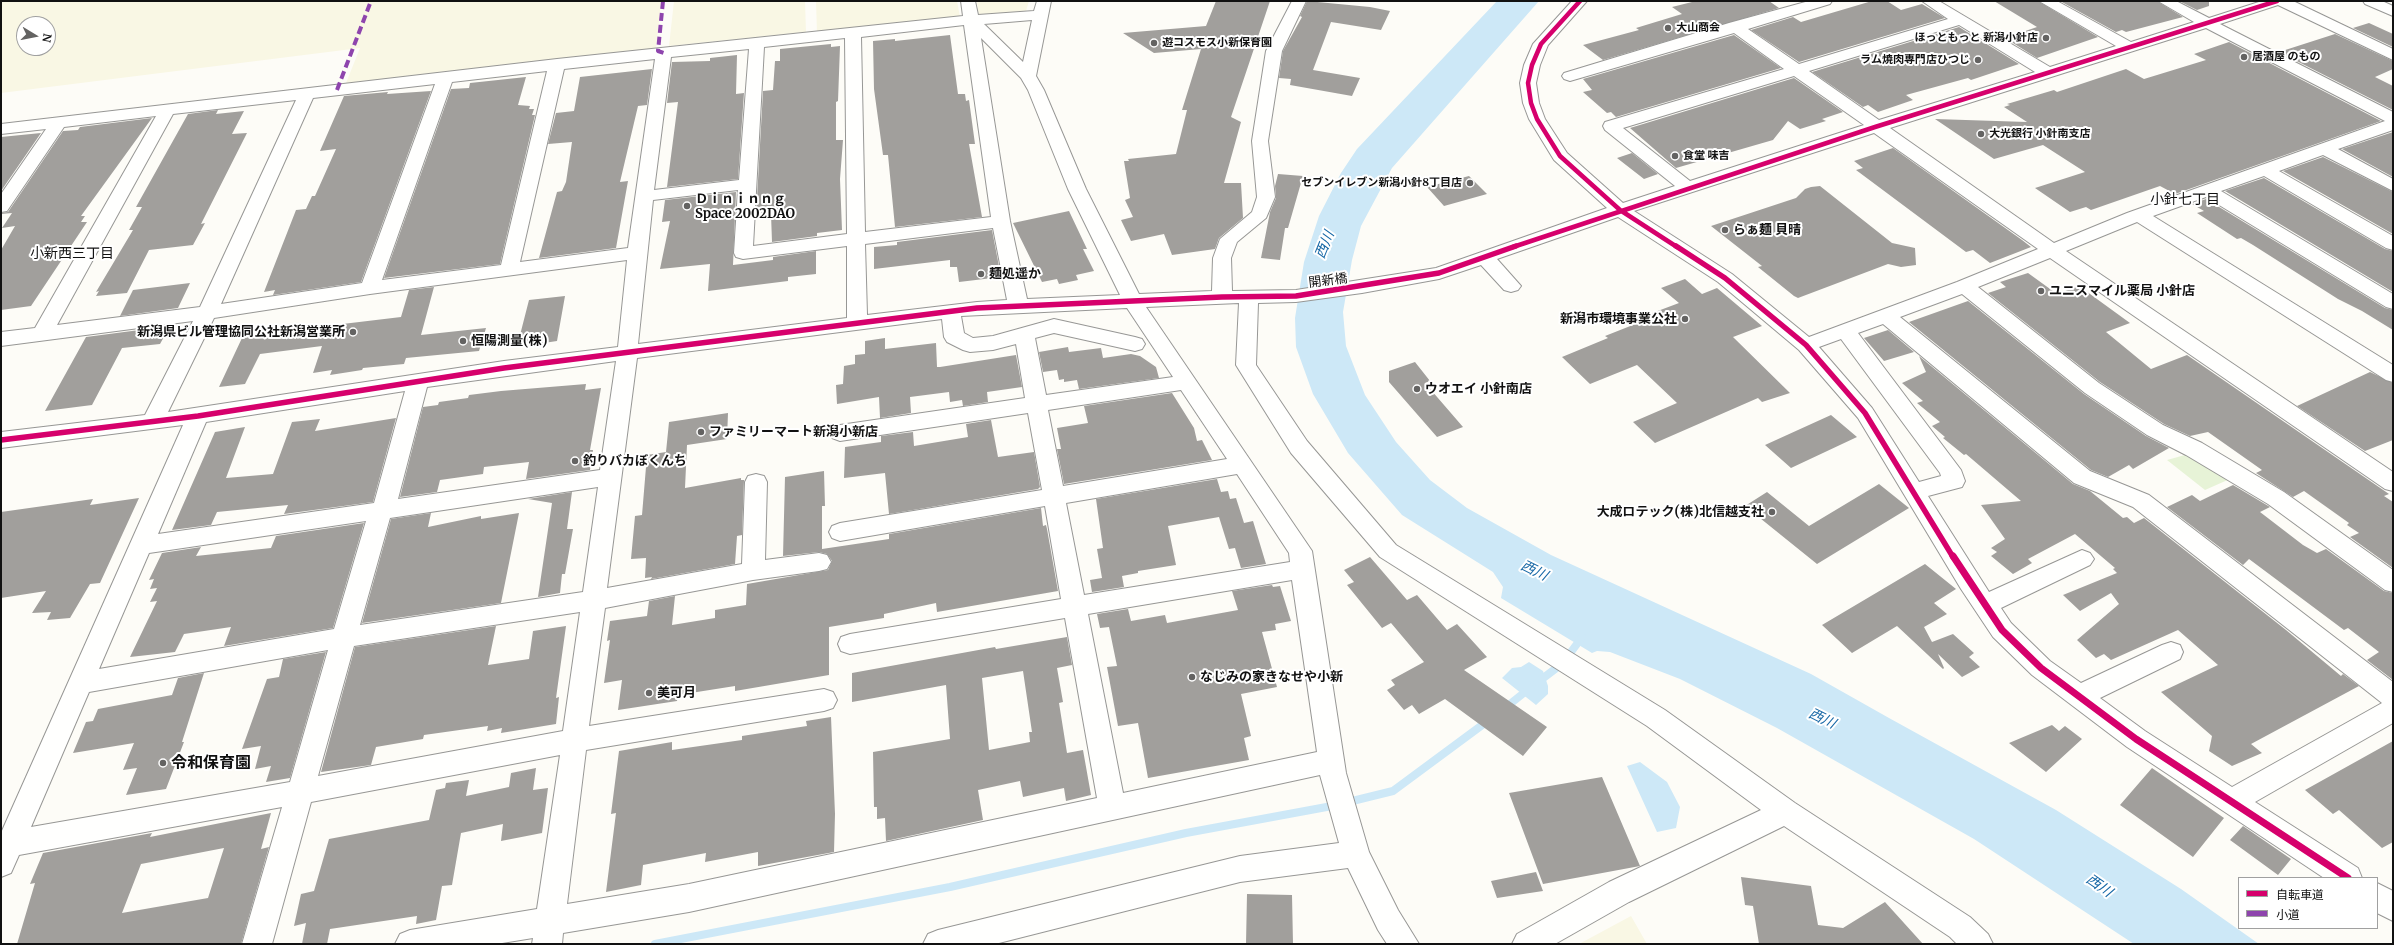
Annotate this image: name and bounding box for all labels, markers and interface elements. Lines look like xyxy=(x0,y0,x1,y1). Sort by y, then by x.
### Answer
north arrow xyxy=(16,16,56,56)
place label: 大山商会 xyxy=(1676,21,1720,35)
marker: 大山商会 xyxy=(1663,23,1673,33)
place label: ほっともっと 新潟小針店 xyxy=(1914,31,2038,45)
text: N xyxy=(39,32,54,43)
marker: ほっともっと 新潟小針店 xyxy=(2041,33,2051,43)
place label: 遊コスモス小新保育園 xyxy=(1162,36,1272,50)
marker: 遊コスモス小新保育園 xyxy=(1149,38,1159,48)
place label: 居酒屋 のもの xyxy=(2252,50,2321,64)
marker: 居酒屋 のもの xyxy=(2239,52,2249,62)
place label: ラム焼肉専門店ひつじ xyxy=(1860,53,1970,67)
marker: ラム焼肉専門店ひつじ xyxy=(1973,55,1983,65)
place label: 大光銀行 小針南支店 xyxy=(1989,127,2091,141)
marker: 大光銀行 小針南支店 xyxy=(1976,129,1986,139)
place label: 食堂 味吉 xyxy=(1683,149,1730,163)
marker: 食堂 味吉 xyxy=(1670,151,1680,161)
place label: セブンイレブン新潟小針8丁目店 xyxy=(1301,176,1462,190)
marker: セブンイレブン新潟小針8丁目店 xyxy=(1465,178,1475,188)
place label: Ｄｉｎｉｎｎｇ Space 2002DAO xyxy=(695,191,795,222)
district label: 小針七丁目 xyxy=(2150,192,2220,208)
marker: Ｄｉｎｉｎｎｇ Space 2002DAO xyxy=(682,201,692,211)
place label: らぁ麺 貝晴 xyxy=(1733,222,1801,238)
marker: らぁ麺 貝晴 xyxy=(1720,225,1730,235)
water label: 西川 xyxy=(1312,229,1338,261)
district label: 小新西三丁目 xyxy=(30,246,114,262)
place label: 麺処遥か xyxy=(989,266,1041,282)
marker: 麺処遥か xyxy=(976,269,986,279)
street label: 開新橋 xyxy=(1308,271,1348,291)
place label: ユニスマイル薬局 小針店 xyxy=(2049,283,2195,299)
marker: ユニスマイル薬局 小針店 xyxy=(2036,286,2046,296)
place label: 新潟市環境事業公社 xyxy=(1560,311,1677,327)
marker: 新潟市環境事業公社 xyxy=(1680,314,1690,324)
place label: 新潟県ビル管理協同公社新潟営業所 xyxy=(137,324,345,340)
marker: 新潟県ビル管理協同公社新潟営業所 xyxy=(348,327,358,337)
place label: 恒陽測量(株) xyxy=(471,333,547,349)
marker: 恒陽測量(株) xyxy=(458,336,468,346)
place label: ウオエイ 小針南店 xyxy=(1425,381,1532,397)
marker: ウオエイ 小針南店 xyxy=(1412,384,1422,394)
place label: ファミリーマート新潟小新店 xyxy=(709,424,878,440)
marker: ファミリーマート新潟小新店 xyxy=(696,427,706,437)
place label: 釣りバカぼくんち xyxy=(583,453,687,469)
marker: 釣りバカぼくんち xyxy=(570,456,580,466)
place label: 大成ロテック(株)北信越支社 xyxy=(1597,504,1764,520)
marker: 大成ロテック(株)北信越支社 xyxy=(1767,507,1777,517)
water label: 西川 xyxy=(1518,557,1550,585)
place label: なじみの家きなせや小新 xyxy=(1200,669,1343,685)
marker: なじみの家きなせや小新 xyxy=(1187,672,1197,682)
place label: 美可月 xyxy=(657,685,696,701)
marker: 美可月 xyxy=(644,688,654,698)
water label: 西川 xyxy=(1806,705,1838,733)
place label: 令和保育園 xyxy=(171,753,251,773)
marker: 令和保育園 xyxy=(158,758,168,768)
water label: 西川 xyxy=(2083,871,2115,901)
legend xyxy=(2238,877,2378,929)
text: 自転車道 xyxy=(2276,887,2324,902)
text: 小道 xyxy=(2276,907,2300,922)

